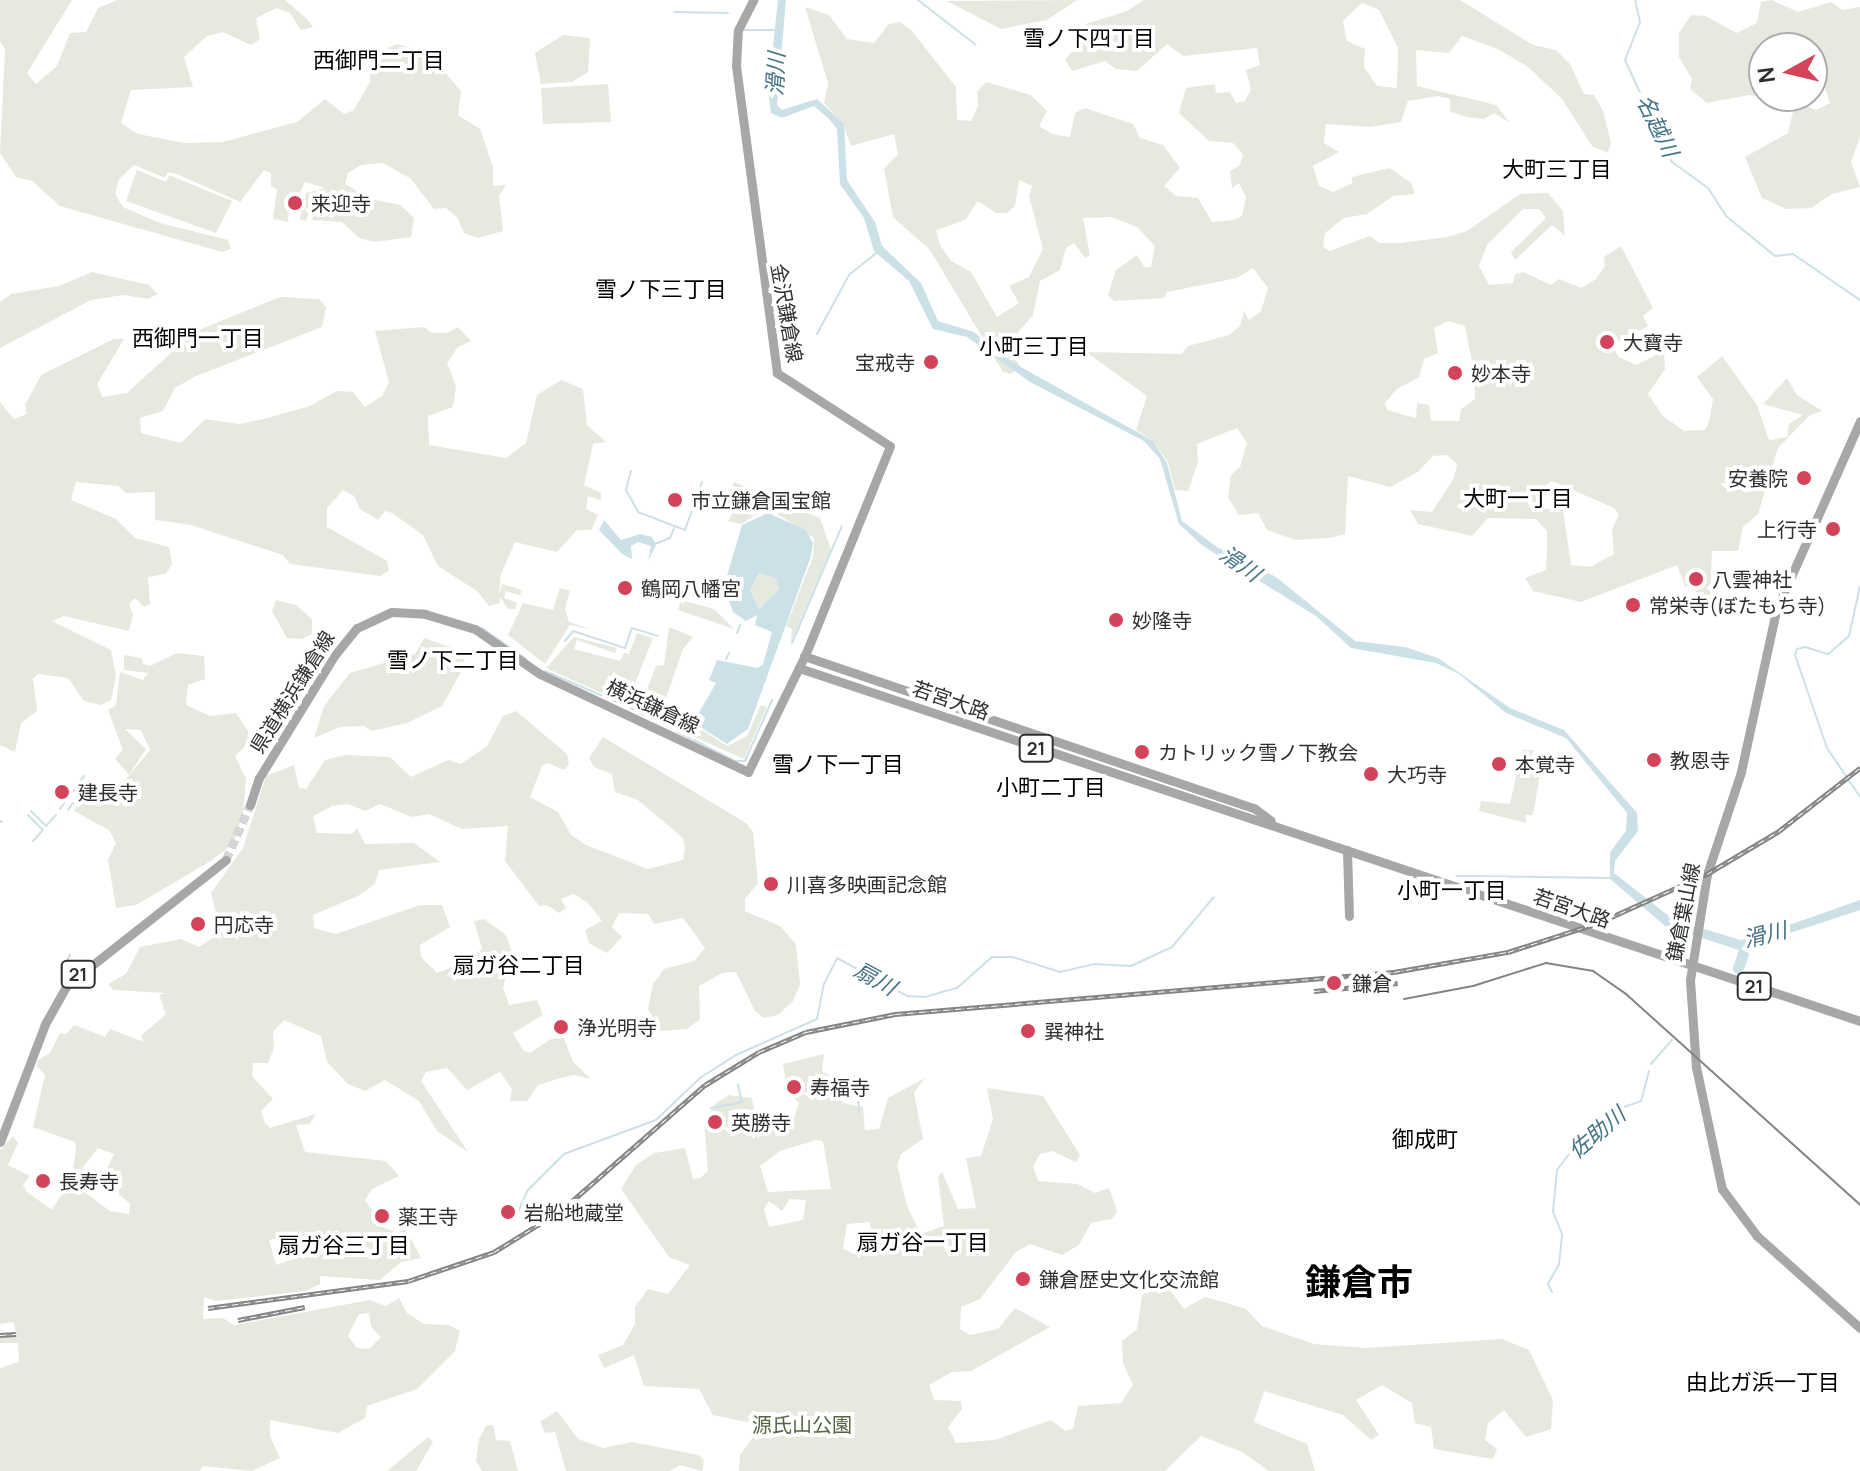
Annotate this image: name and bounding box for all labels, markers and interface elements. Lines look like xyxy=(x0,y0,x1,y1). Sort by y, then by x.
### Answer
district label: 雪ノ下四丁目 xyxy=(1023,26,1155,52)
north arrow xyxy=(1748,32,1828,112)
district label: 西御門二丁目 xyxy=(313,48,445,74)
water label: 滑川 xyxy=(762,51,790,97)
text: N xyxy=(1750,65,1782,85)
water label: 名越川 xyxy=(1631,91,1683,161)
district label: 大町三丁目 xyxy=(1502,157,1612,183)
place label: 来迎寺 xyxy=(311,191,371,215)
marker: 来迎寺 xyxy=(286,194,304,212)
street label: 金沢鎌倉線 xyxy=(766,262,808,364)
district label: 雪ノ下三丁目 xyxy=(595,277,727,303)
district label: 西御門一丁目 xyxy=(132,326,264,352)
place label: 大寶寺 xyxy=(1623,330,1683,354)
marker: 大寶寺 xyxy=(1598,333,1616,351)
district label: 小町三丁目 xyxy=(979,334,1089,360)
place label: 宝戒寺 xyxy=(855,350,915,374)
marker: 宝戒寺 xyxy=(922,353,940,371)
place label: 妙本寺 xyxy=(1471,361,1531,385)
marker: 妙本寺 xyxy=(1446,364,1464,382)
place label: 安養院 xyxy=(1728,466,1788,490)
marker: 安養院 xyxy=(1795,469,1813,487)
district label: 大町一丁目 xyxy=(1463,486,1573,512)
place label: 市立鎌倉国宝館 xyxy=(691,488,831,512)
marker: 市立鎌倉国宝館 xyxy=(666,491,684,509)
place label: 上行寺 xyxy=(1757,517,1817,541)
marker: 上行寺 xyxy=(1824,520,1842,538)
water label: 滑川 xyxy=(1214,541,1266,587)
place label: 八雲神社 xyxy=(1712,567,1792,591)
marker: 八雲神社 xyxy=(1687,570,1705,588)
place label: 鶴岡八幡宮 xyxy=(641,576,741,600)
marker: 鶴岡八幡宮 xyxy=(616,579,634,597)
place label: 常栄寺(ぼたもち寺) xyxy=(1649,593,1826,617)
marker: 常栄寺(ぼたもち寺) xyxy=(1624,596,1642,614)
place label: 妙隆寺 xyxy=(1132,608,1192,632)
marker: 妙隆寺 xyxy=(1107,611,1125,629)
street label: 県道横浜鎌倉線 xyxy=(245,626,339,758)
district label: 雪ノ下二丁目 xyxy=(387,648,519,674)
street label: 横浜鎌倉線 xyxy=(603,674,703,738)
street label: 若宮大路 xyxy=(909,676,993,724)
road number: 21 xyxy=(1018,734,1054,762)
place label: カトリック雪ノ下教会 xyxy=(1158,740,1358,764)
marker: カトリック雪ノ下教会 xyxy=(1133,743,1151,761)
place label: 教恩寺 xyxy=(1670,748,1730,772)
marker: 教恩寺 xyxy=(1645,751,1663,769)
district label: 雪ノ下一丁目 xyxy=(772,752,904,778)
place label: 本覚寺 xyxy=(1515,752,1575,776)
marker: 本覚寺 xyxy=(1490,755,1508,773)
place label: 大巧寺 xyxy=(1387,762,1447,786)
marker: 大巧寺 xyxy=(1362,765,1380,783)
district label: 小町二丁目 xyxy=(996,775,1106,801)
place label: 建長寺 xyxy=(78,780,138,804)
marker: 建長寺 xyxy=(53,783,71,801)
street label: 鎌倉葉山線 xyxy=(1662,861,1704,963)
place label: 川喜多映画記念館 xyxy=(787,872,947,896)
marker: 川喜多映画記念館 xyxy=(762,875,780,893)
district label: 小町一丁目 xyxy=(1397,878,1507,904)
street label: 若宮大路 xyxy=(1530,884,1614,932)
place label: 円応寺 xyxy=(214,912,274,936)
marker: 円応寺 xyxy=(189,915,207,933)
water label: 滑川 xyxy=(1740,917,1790,953)
district label: 扇ガ谷二丁目 xyxy=(453,953,585,979)
water label: 扇川 xyxy=(849,957,901,1001)
road number: 21 xyxy=(60,960,96,988)
place label: 鎌倉 xyxy=(1352,971,1392,995)
marker: 鎌倉 xyxy=(1323,972,1345,994)
road number: 21 xyxy=(1736,972,1772,1000)
place label: 浄光明寺 xyxy=(577,1015,657,1039)
marker: 浄光明寺 xyxy=(552,1018,570,1036)
place label: 巽神社 xyxy=(1044,1019,1104,1043)
marker: 巽神社 xyxy=(1019,1022,1037,1040)
place label: 寿福寺 xyxy=(810,1075,870,1099)
marker: 寿福寺 xyxy=(785,1078,803,1096)
water label: 佐助川 xyxy=(1563,1102,1631,1164)
place label: 英勝寺 xyxy=(731,1110,791,1134)
marker: 英勝寺 xyxy=(706,1113,724,1131)
district label: 御成町 xyxy=(1392,1127,1458,1153)
place label: 長寿寺 xyxy=(59,1169,119,1193)
marker: 長寿寺 xyxy=(34,1172,52,1190)
place label: 岩船地蔵堂 xyxy=(524,1200,624,1224)
marker: 岩船地蔵堂 xyxy=(499,1203,517,1221)
place label: 薬王寺 xyxy=(398,1204,458,1228)
marker: 薬王寺 xyxy=(373,1207,391,1225)
district label: 扇ガ谷一丁目 xyxy=(857,1230,989,1256)
district label: 扇ガ谷三丁目 xyxy=(278,1233,410,1259)
district label: 鎌倉市 xyxy=(1305,1260,1413,1304)
place label: 鎌倉歴史文化交流館 xyxy=(1039,1267,1219,1291)
marker: 鎌倉歴史文化交流館 xyxy=(1014,1270,1032,1288)
district label: 由比ガ浜一丁目 xyxy=(1686,1370,1840,1396)
park label: 源氏山公園 xyxy=(752,1412,852,1436)

